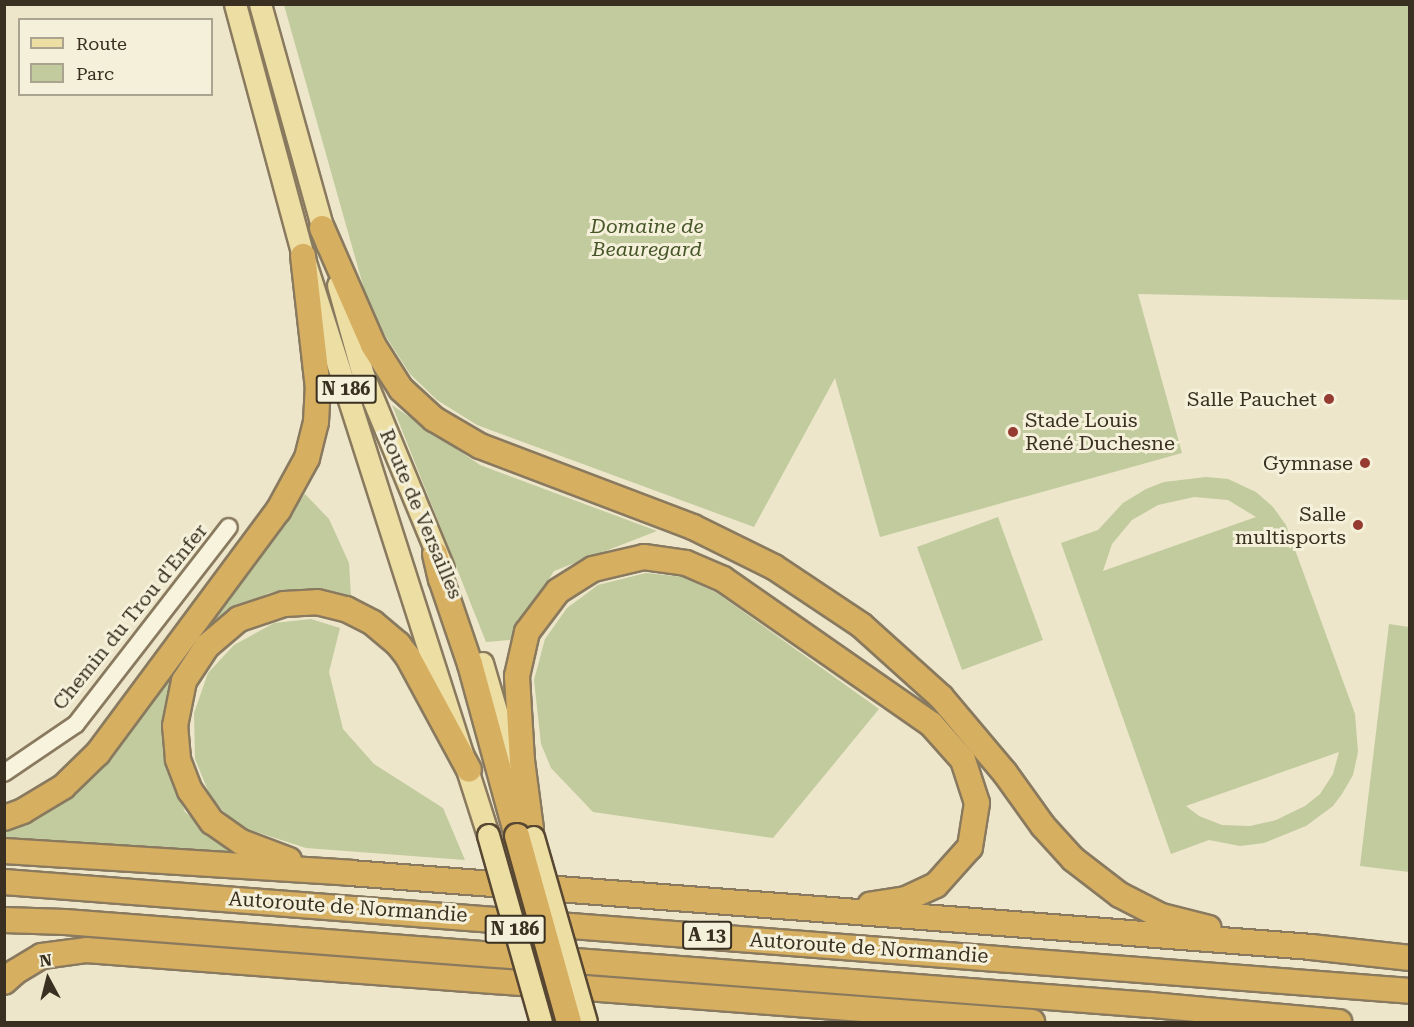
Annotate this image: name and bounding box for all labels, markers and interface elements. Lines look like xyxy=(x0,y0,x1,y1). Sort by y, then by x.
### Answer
legend xyxy=(18,18,213,96)
text: Route xyxy=(76,33,127,54)
text: Parc xyxy=(76,63,114,84)
park label: Domaine de Beauregard xyxy=(590,215,704,262)
road number: N 186 xyxy=(314,374,378,404)
place label: Salle Pauchet xyxy=(1187,387,1317,411)
marker: Salle Pauchet xyxy=(1322,392,1336,406)
place label: Stade Louis René Duchesne xyxy=(1025,408,1175,455)
marker: Stade Louis René Duchesne xyxy=(1006,425,1020,439)
street label: Route de Versailles xyxy=(374,426,468,602)
place label: Gymnase xyxy=(1263,451,1353,475)
marker: Gymnase xyxy=(1358,456,1372,470)
place label: Salle multisports xyxy=(1235,502,1346,549)
marker: Salle multisports xyxy=(1351,518,1365,532)
street label: Chemin du Trou d'Enfer xyxy=(48,519,212,715)
street label: Autoroute de Normandie xyxy=(228,887,468,927)
road number: N 186 xyxy=(484,914,546,944)
road number: A 13 xyxy=(682,920,732,950)
street label: Autoroute de Normandie xyxy=(749,928,989,968)
north arrow xyxy=(18,949,78,1009)
text: N xyxy=(38,950,53,971)

